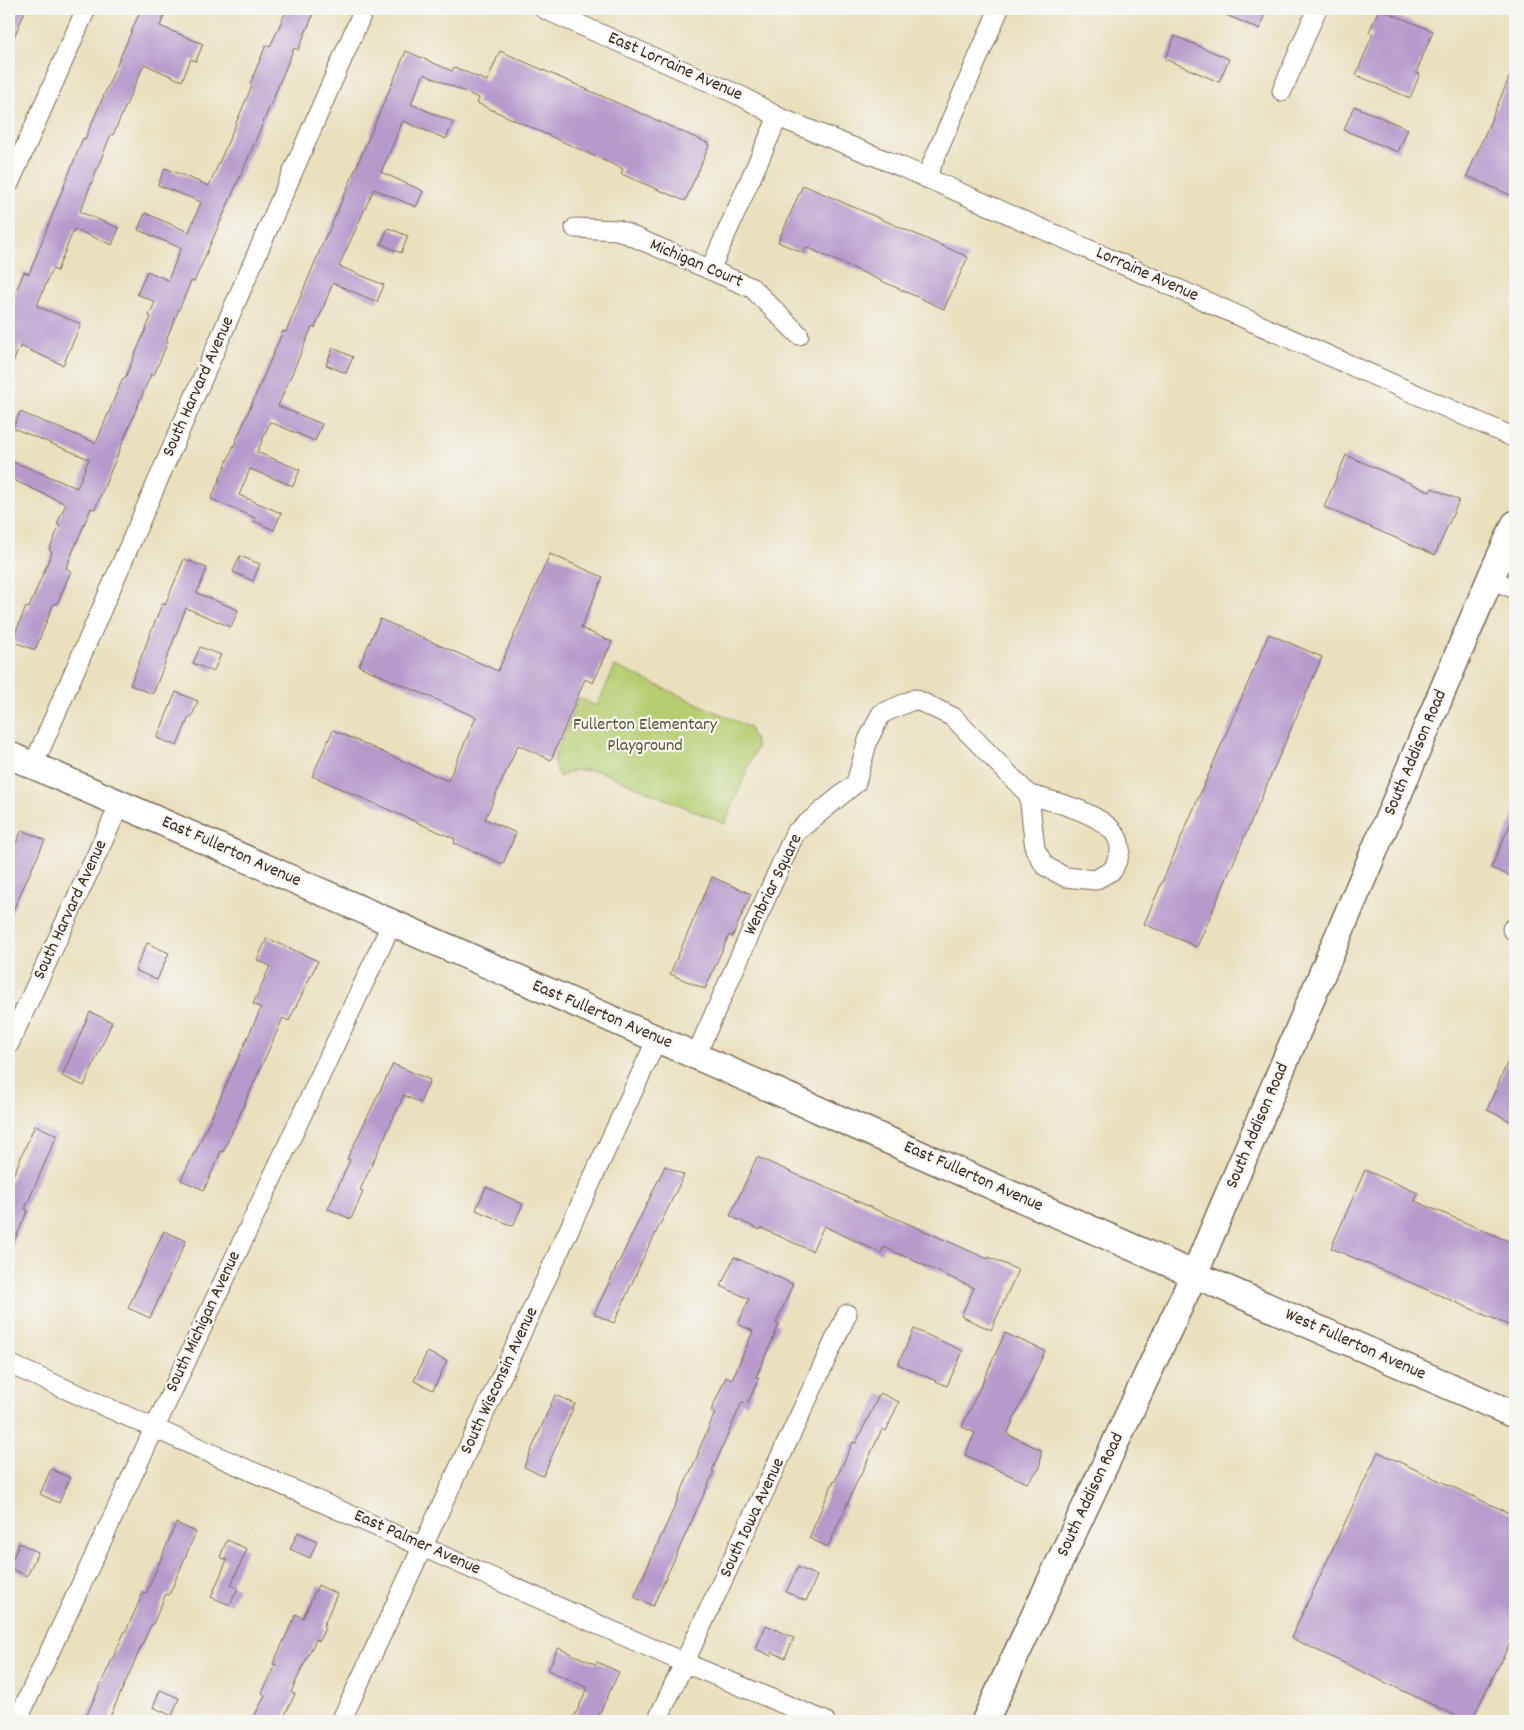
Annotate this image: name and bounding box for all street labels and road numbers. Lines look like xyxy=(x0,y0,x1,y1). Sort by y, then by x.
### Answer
street label: East Lorraine Avenue xyxy=(604,26,746,108)
street label: Michigan Court xyxy=(645,233,747,295)
street label: Lorraine Avenue xyxy=(1092,241,1202,309)
street label: South Harvard Avenue xyxy=(157,313,241,461)
street label: South Addison Road xyxy=(1378,686,1454,820)
street label: East Fullerton Avenue xyxy=(157,810,305,894)
street label: Wenbriar Square xyxy=(739,830,809,940)
street label: South Harvard Avenue xyxy=(28,836,114,984)
street label: East Fullerton Avenue xyxy=(528,974,676,1056)
street label: South Addison Road xyxy=(1220,1059,1296,1193)
street label: East Fullerton Avenue xyxy=(899,1135,1047,1219)
street label: South Michigan Avenue xyxy=(160,1247,248,1397)
street label: South Wisconsin Avenue xyxy=(455,1303,545,1459)
street label: West Fullerton Avenue xyxy=(1281,1303,1430,1387)
street label: South Addison Road xyxy=(1051,1429,1131,1561)
street label: South Iowa Avenue xyxy=(714,1454,792,1582)
street label: East Palmer Avenue xyxy=(350,1504,484,1582)

